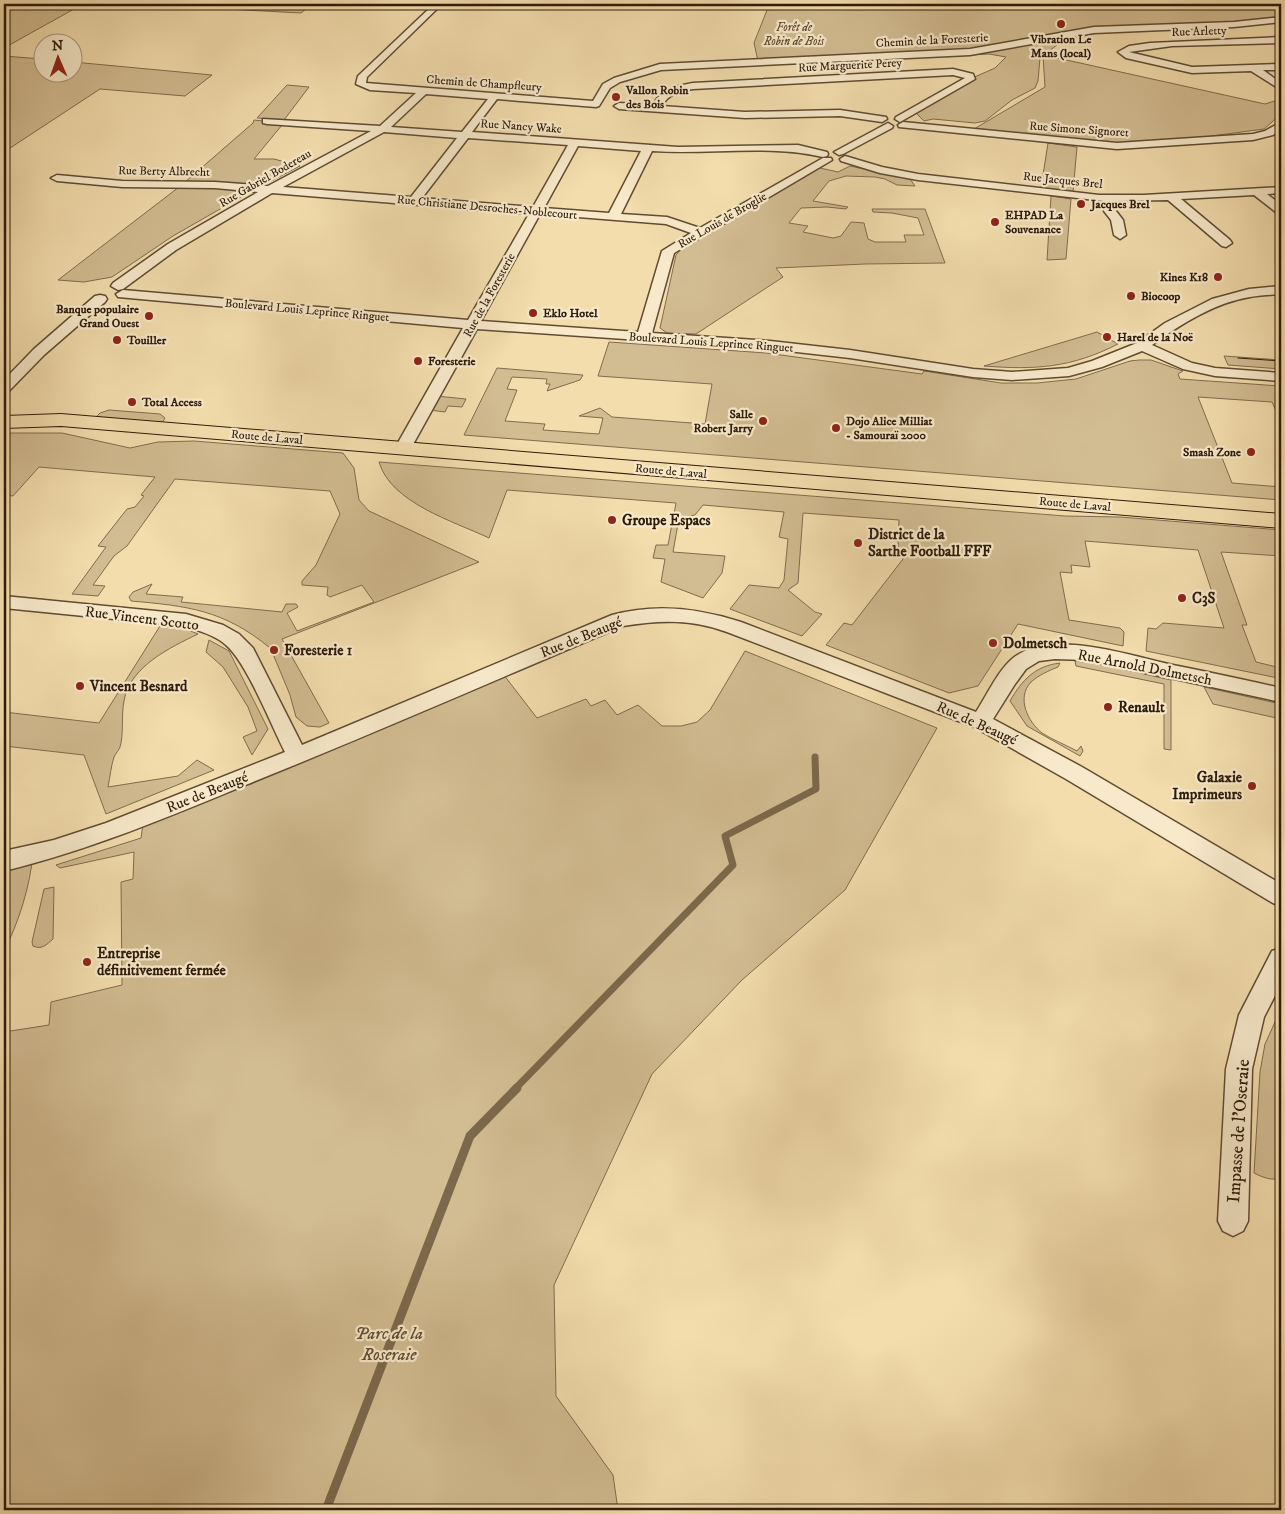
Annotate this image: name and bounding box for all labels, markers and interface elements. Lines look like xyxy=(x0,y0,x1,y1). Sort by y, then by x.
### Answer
marker: Vibration Le Mans (local) xyxy=(1055,18,1067,30)
park label: Forêt de Robin de Bois xyxy=(763,20,825,49)
street label: Rue Arletty xyxy=(1171,23,1227,40)
street label: Chemin de la Foresterie xyxy=(875,30,989,51)
north arrow xyxy=(32,32,82,82)
place label: Vibration Le Mans (local) xyxy=(1030,32,1092,61)
text: N xyxy=(52,37,64,55)
street label: Rue Marguerite Perey xyxy=(798,55,903,76)
street label: Chemin de Champfleury xyxy=(426,72,543,95)
place label: Vallon Robin des Bois xyxy=(625,83,689,112)
marker: Vallon Robin des Bois xyxy=(610,91,622,103)
street label: Rue Nancy Wake xyxy=(480,116,562,137)
street label: Rue Simone Signoret xyxy=(1029,119,1129,140)
street label: Rue Gabriel Bodereau xyxy=(217,146,314,211)
street label: Rue Berty Albrecht xyxy=(118,163,210,180)
street label: Rue Jacques Brel xyxy=(1022,169,1104,192)
street label: Rue Louis de Broglie xyxy=(675,189,769,252)
street label: Rue Christiane Desroches-Noblecourt xyxy=(396,192,578,223)
place label: Jacques Brel xyxy=(1089,197,1150,212)
marker: Jacques Brel xyxy=(1075,198,1087,210)
place label: EHPAD La Souvenance xyxy=(1005,208,1064,237)
marker: EHPAD La Souvenance xyxy=(989,216,1001,228)
street label: Rue de la Foresterie xyxy=(460,251,519,340)
place label: Kines K18 xyxy=(1160,270,1208,285)
marker: Kines K18 xyxy=(1212,271,1224,283)
place label: Biocoop xyxy=(1141,289,1180,304)
marker: Biocoop xyxy=(1125,290,1137,302)
street label: Boulevard Louis Leprince Ringuet xyxy=(224,296,390,325)
place label: Banque populaire Grand Ouest xyxy=(56,302,139,331)
place label: Eklo Hotel xyxy=(543,306,598,321)
marker: Eklo Hotel xyxy=(527,307,539,319)
marker: Banque populaire Grand Ouest xyxy=(143,310,155,322)
street label: Boulevard Louis Leprince Ringuet xyxy=(628,329,794,356)
place label: Harel de la Noë xyxy=(1117,330,1193,345)
marker: Harel de la Noë xyxy=(1101,331,1113,343)
place label: Touiller xyxy=(126,333,167,348)
marker: Touiller xyxy=(111,334,123,346)
place label: Foresterie xyxy=(428,354,476,369)
marker: Foresterie xyxy=(412,355,424,367)
place label: Total Access xyxy=(141,395,202,410)
marker: Total Access xyxy=(126,396,138,408)
place label: Salle Robert Jarry xyxy=(694,407,753,436)
place label: Dojo Alice Milliat - Samouraï 2000 xyxy=(846,414,933,443)
marker: Salle Robert Jarry xyxy=(757,415,769,427)
marker: Dojo Alice Milliat - Samouraï 2000 xyxy=(830,422,842,434)
street label: Route de Laval xyxy=(230,427,304,448)
place label: Smash Zone xyxy=(1183,445,1241,460)
marker: Smash Zone xyxy=(1245,446,1257,458)
street label: Route de Laval xyxy=(634,461,708,482)
street label: Route de Laval xyxy=(1038,494,1112,515)
place label: Groupe Espacs xyxy=(622,511,711,530)
marker: Groupe Espacs xyxy=(606,514,618,526)
place label: District de la Sarthe Football FFF xyxy=(868,525,992,561)
marker: District de la Sarthe Football FFF xyxy=(852,537,864,549)
place label: C3S xyxy=(1192,589,1216,608)
marker: C3S xyxy=(1176,592,1188,604)
street label: Rue Vincent Scotto xyxy=(84,602,200,635)
street label: Rue de Beaugé xyxy=(538,612,626,662)
place label: Dolmetsch xyxy=(1003,634,1068,653)
marker: Dolmetsch xyxy=(987,637,999,649)
place label: Foresterie 1 xyxy=(284,641,353,660)
marker: Foresterie 1 xyxy=(268,644,280,656)
street label: Rue Arnold Dolmetsch xyxy=(1076,645,1214,690)
place label: Vincent Besnard xyxy=(89,677,188,696)
marker: Vincent Besnard xyxy=(74,680,86,692)
street label: Rue de Beaugé xyxy=(933,697,1021,750)
place label: Renault xyxy=(1118,698,1165,717)
marker: Renault xyxy=(1102,701,1114,713)
street label: Rue de Beaugé xyxy=(164,767,252,817)
place label: Galaxie Imprimeurs xyxy=(1172,768,1243,804)
marker: Galaxie Imprimeurs xyxy=(1246,780,1258,792)
place label: Entreprise définitivement fermée xyxy=(97,944,226,980)
marker: Entreprise définitivement fermée xyxy=(81,956,93,968)
street label: Impasse de l'Oseraie xyxy=(1223,1059,1255,1204)
park label: Parc de la Roseraie xyxy=(355,1323,423,1366)

